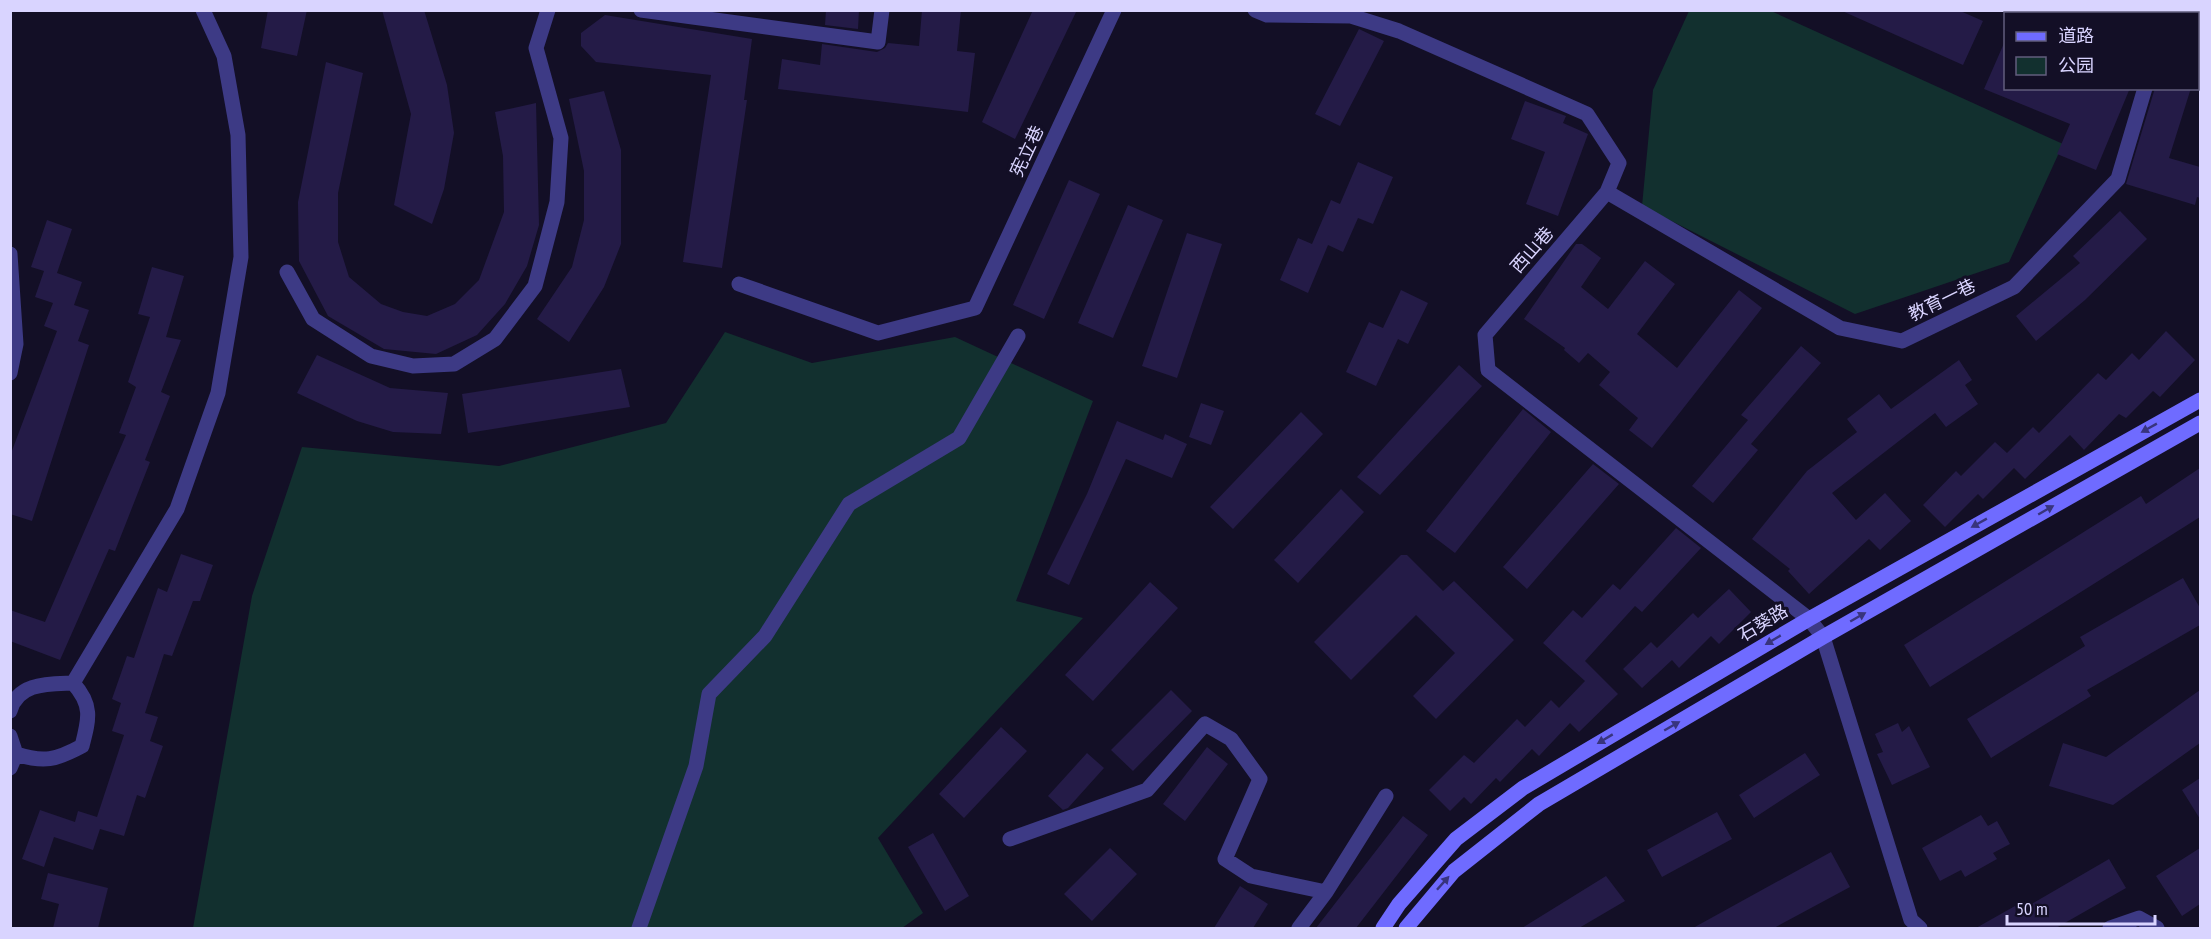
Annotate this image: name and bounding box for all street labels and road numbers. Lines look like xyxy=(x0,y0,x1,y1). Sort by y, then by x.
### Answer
street label: 宪立巷 xyxy=(1005,121,1048,180)
street label: 西山巷 xyxy=(1505,222,1558,278)
street label: 教育一巷 xyxy=(1904,273,1979,326)
street label: 石葵路 xyxy=(1734,599,1792,646)

